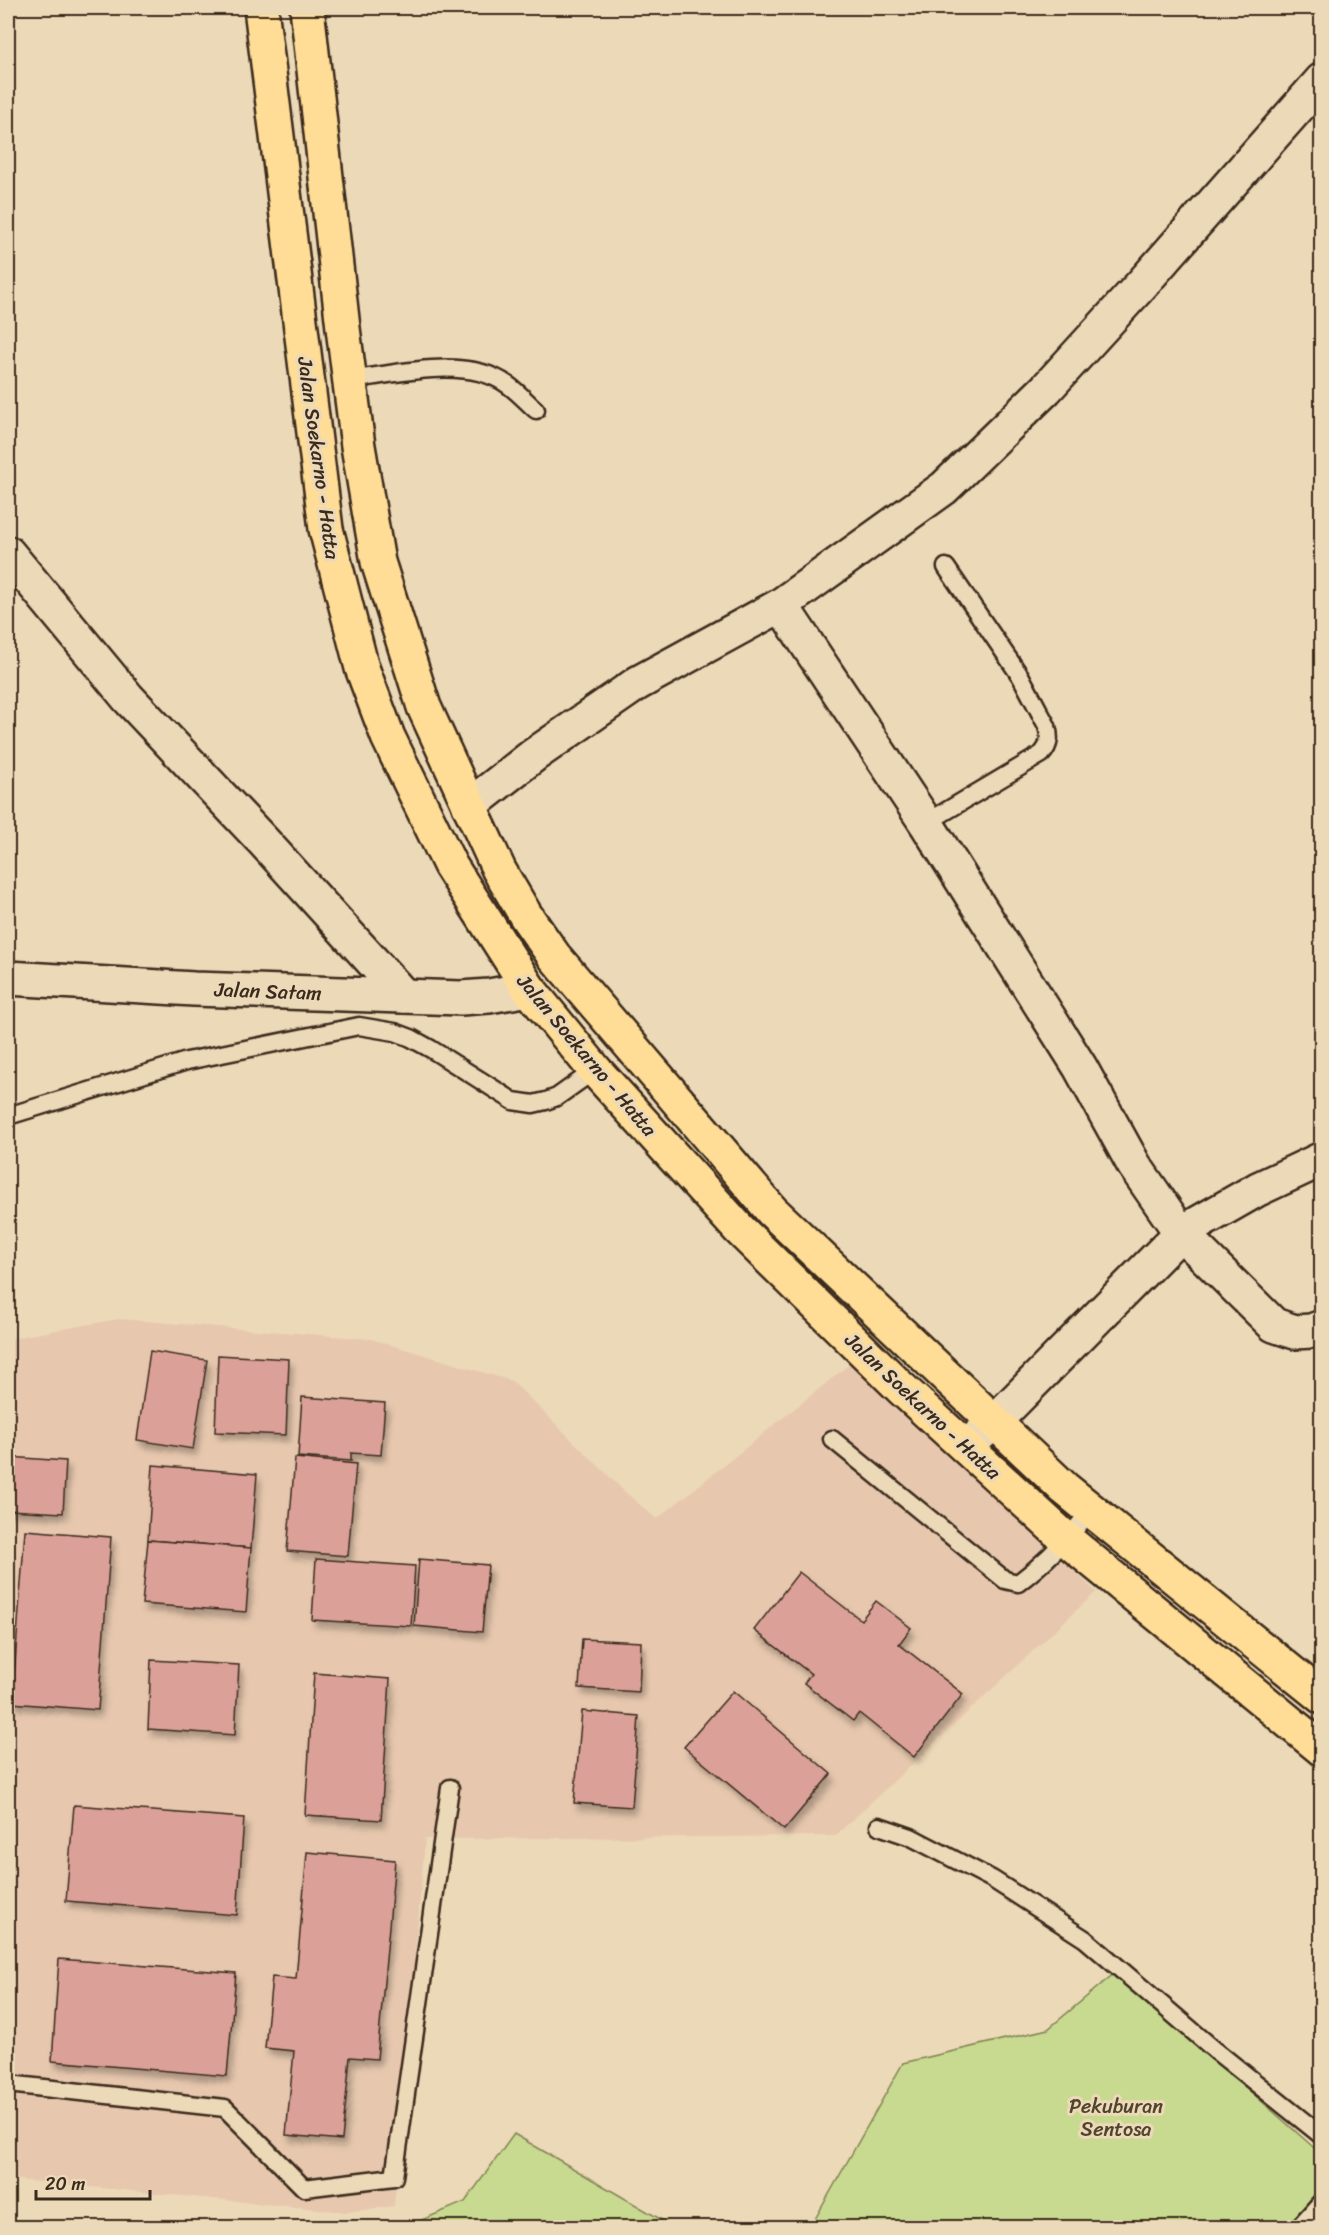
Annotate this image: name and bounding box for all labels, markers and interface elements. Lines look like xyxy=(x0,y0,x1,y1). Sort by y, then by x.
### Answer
street label: Jalan Soekarno - Hatta xyxy=(287,354,350,562)
street label: Jalan Soekarno - Hatta xyxy=(507,965,666,1145)
street label: Jalan Satam xyxy=(213,972,322,1011)
street label: Jalan Soekarno - Hatta xyxy=(835,1323,1010,1489)
park label: Pekuburan Sentosa xyxy=(1069,2089,1163,2147)
scale bar xyxy=(36,2163,150,2201)
text: 20 m xyxy=(45,2168,85,2200)

